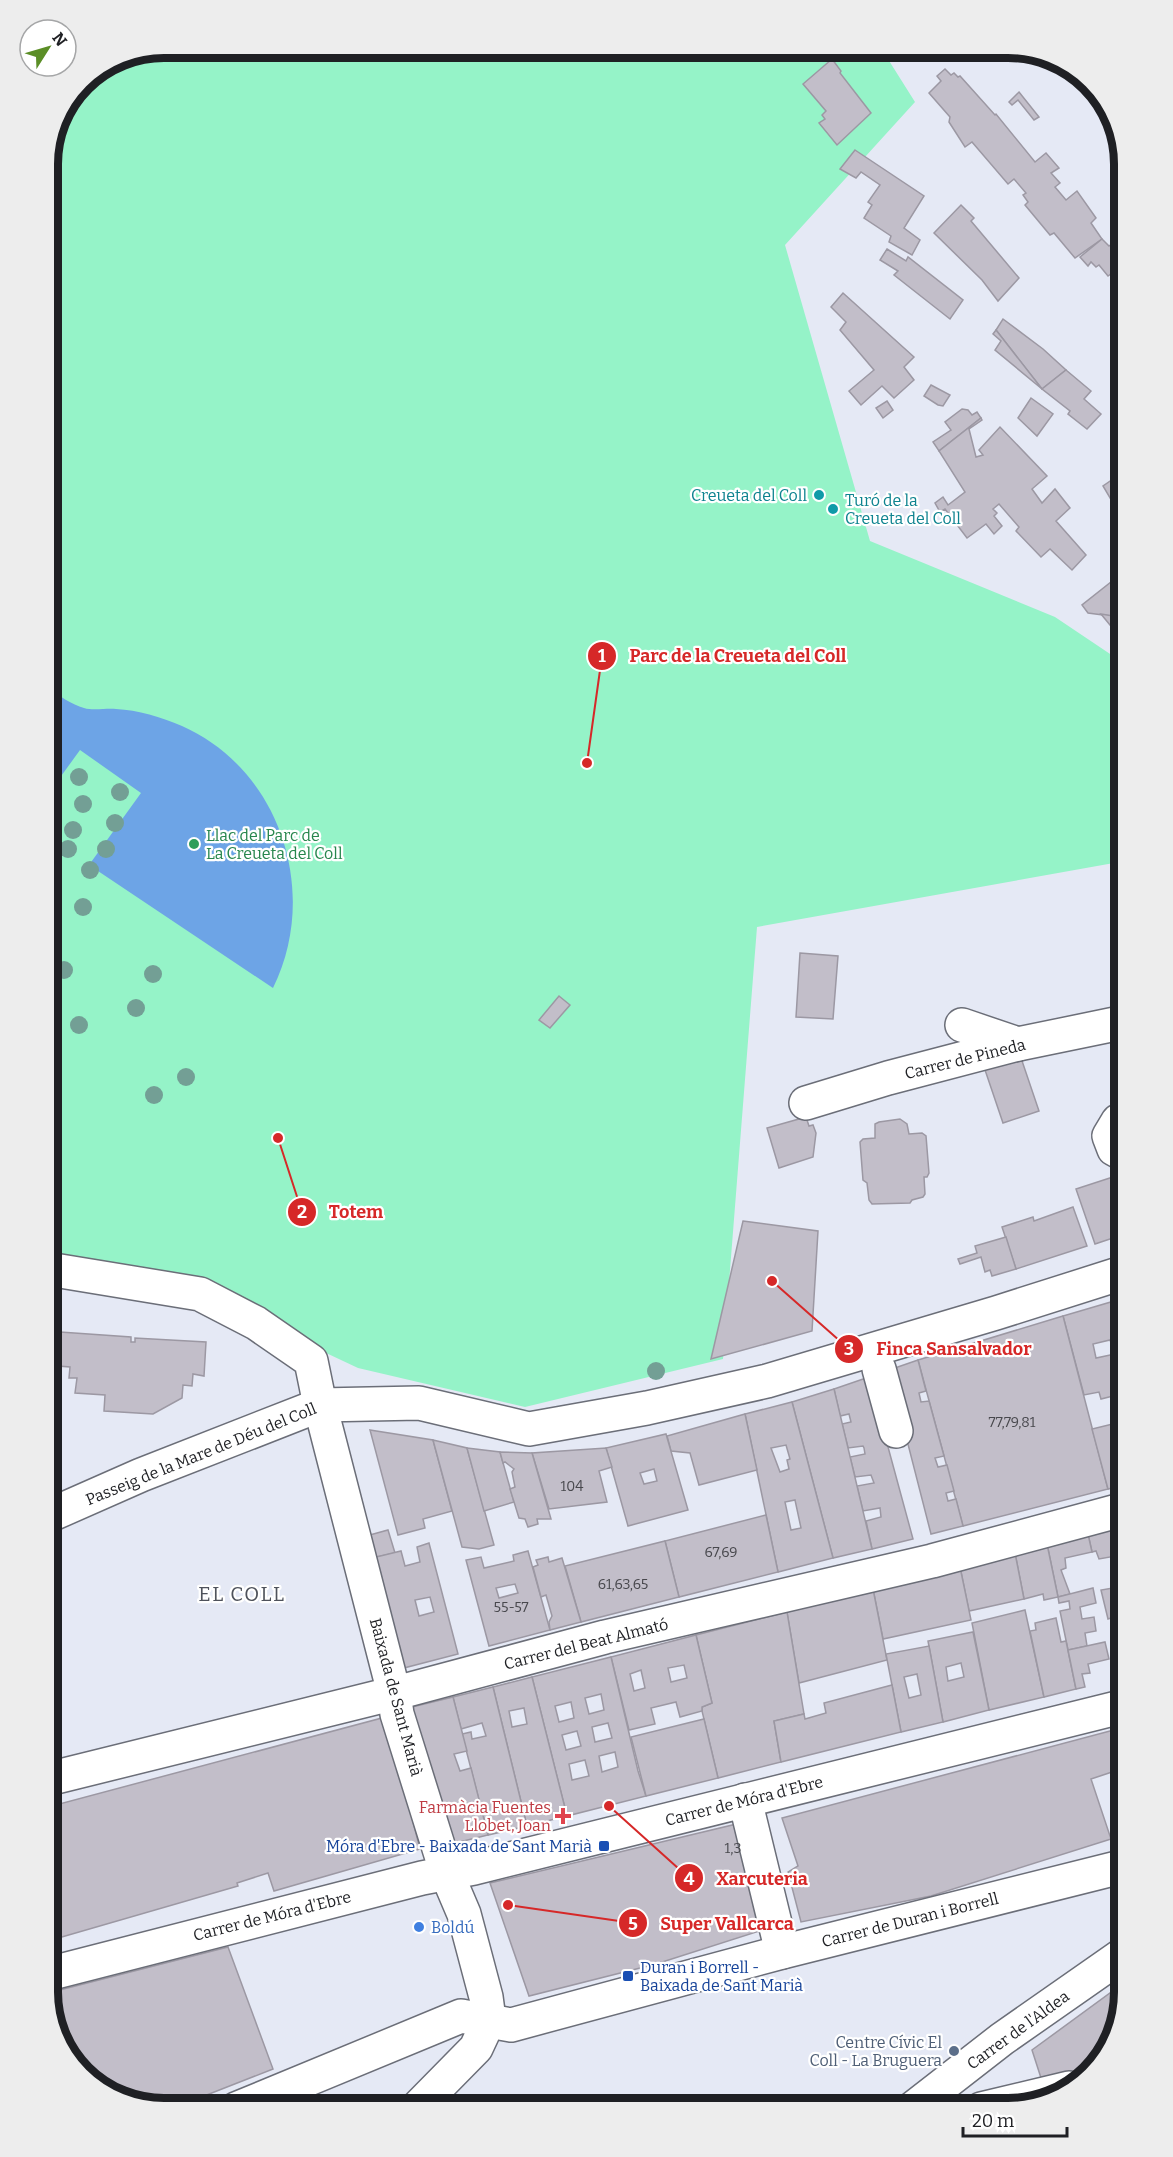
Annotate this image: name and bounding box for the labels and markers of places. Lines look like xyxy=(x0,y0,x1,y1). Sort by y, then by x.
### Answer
place label: Creueta del Coll xyxy=(691,486,807,505)
marker: Creueta del Coll xyxy=(812,488,826,502)
place label: Turó de la Creueta del Coll xyxy=(845,491,961,528)
marker: Turó de la Creueta del Coll xyxy=(826,502,840,516)
callout: Parc de la Creueta del Coll xyxy=(587,638,858,674)
place label: Llac del Parc de La Creueta del Coll xyxy=(206,826,343,863)
marker: Llac del Parc de La Creueta del Coll xyxy=(187,837,201,851)
callout: Totem xyxy=(287,1194,395,1230)
callout: Finca Sansalvador xyxy=(834,1331,1044,1367)
place label: Farmàcia Fuentes Llobet, Joan xyxy=(419,1798,551,1835)
marker: Farmàcia Fuentes Llobet, Joan xyxy=(556,1809,570,1823)
place label: Móra d'Ebre - Baixada de Sant Marià xyxy=(326,1837,592,1856)
marker: Móra d'Ebre - Baixada de Sant Marià xyxy=(597,1839,611,1853)
callout: Xarcuteria xyxy=(674,1860,820,1896)
callout: Super Vallcarca xyxy=(618,1905,806,1941)
place label: Boldú xyxy=(431,1918,474,1937)
marker: Boldú xyxy=(412,1920,426,1934)
place label: Duran i Borrell - Baixada de Sant Marià xyxy=(640,1958,803,1995)
marker: Duran i Borrell - Baixada de Sant Marià xyxy=(621,1969,635,1983)
place label: Centre Cívic El Coll - La Bruguera xyxy=(810,2033,942,2070)
marker: Centre Cívic El Coll - La Bruguera xyxy=(947,2044,961,2058)

